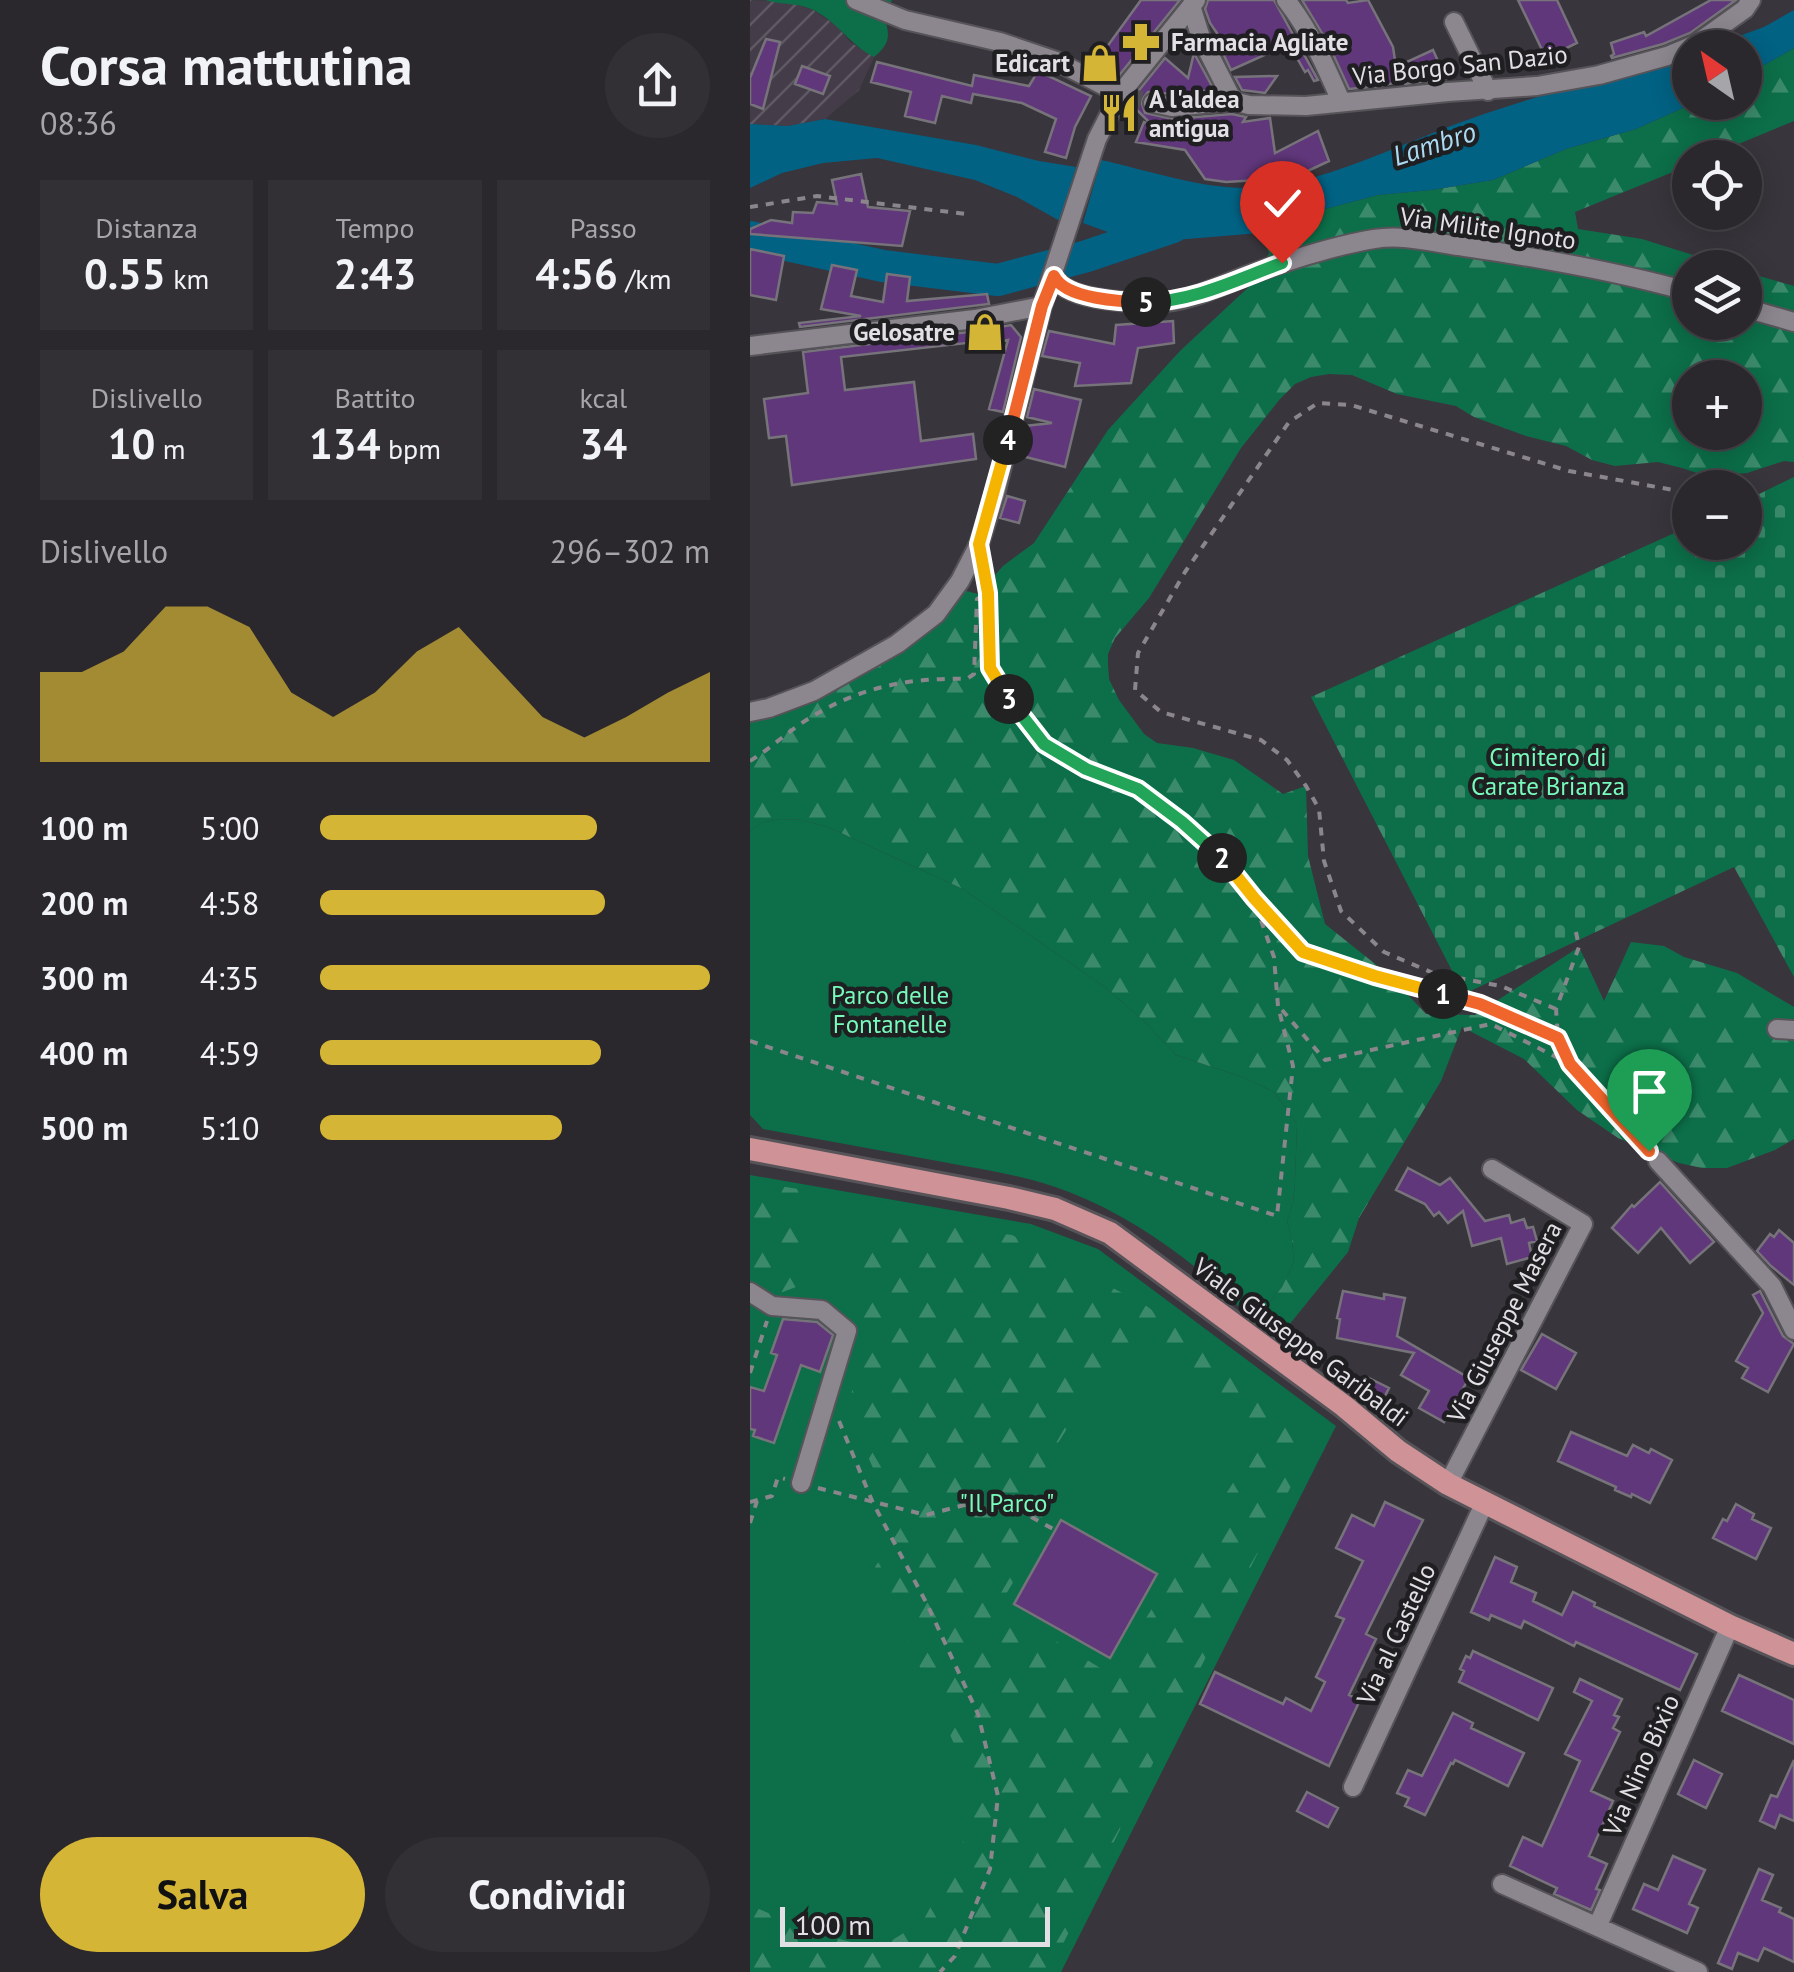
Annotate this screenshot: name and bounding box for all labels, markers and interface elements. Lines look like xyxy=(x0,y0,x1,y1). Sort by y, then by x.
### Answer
pharmacy icon: Farmacia Agliate xyxy=(1120,21,1162,63)
place label: Farmacia Agliate xyxy=(1171,26,1349,58)
text: Corsa mattutina xyxy=(40,29,412,100)
north arrow xyxy=(1672,30,1762,120)
map controls xyxy=(1672,30,1762,560)
button: share xyxy=(605,33,710,138)
street label: Via Borgo San Dazio xyxy=(1350,38,1569,92)
shop icon: Edicart xyxy=(1079,42,1121,84)
place label: Edicart xyxy=(995,47,1070,79)
place label: A l'aldea antigua xyxy=(1149,83,1240,144)
restaurant icon: A l'aldea antigua xyxy=(1098,92,1140,134)
text: 08:36 xyxy=(40,102,117,144)
water label: Lambro xyxy=(1388,112,1480,174)
button: locate xyxy=(1672,140,1762,230)
pin xyxy=(1240,161,1325,264)
icon: check xyxy=(1255,176,1310,231)
street label: Via Milite Ignoto xyxy=(1397,200,1578,256)
text: Distanza xyxy=(95,209,198,246)
text: Tempo xyxy=(335,209,415,246)
text: Passo xyxy=(570,209,637,246)
text: 0.55 xyxy=(84,246,166,301)
text: 2:43 xyxy=(334,246,416,301)
text: 4:56 xyxy=(535,246,618,301)
button: layers xyxy=(1672,250,1762,340)
text: km xyxy=(166,260,209,297)
text: /km xyxy=(618,260,671,297)
pin: 5 xyxy=(1121,277,1171,327)
text: 5 xyxy=(1138,283,1154,320)
shop icon: Gelosatre xyxy=(964,311,1006,353)
place label: Gelosatre xyxy=(853,316,955,348)
button: + xyxy=(1672,360,1762,450)
text: Dislivello xyxy=(91,379,203,416)
text: Battito xyxy=(335,379,415,416)
text: kcal xyxy=(579,379,627,416)
pin: 4 xyxy=(983,415,1033,465)
text: 10 xyxy=(108,416,155,471)
text: 134 xyxy=(309,416,380,471)
text: 34 xyxy=(580,416,627,471)
text: 4 xyxy=(1000,421,1016,458)
text: m xyxy=(155,430,186,467)
text: bpm xyxy=(380,430,441,467)
button: − xyxy=(1672,470,1762,560)
text: Dislivello xyxy=(40,530,168,572)
text: 296–302 m xyxy=(550,530,710,572)
pin: 3 xyxy=(984,674,1034,724)
text: 3 xyxy=(1001,680,1017,717)
park label: Cimitero di Carate Brianza xyxy=(1471,741,1625,802)
text: 100 m xyxy=(40,807,128,849)
text: 5:00 xyxy=(200,807,259,849)
pin: 2 xyxy=(1197,833,1247,883)
text: 2 xyxy=(1214,839,1230,876)
text: 200 m xyxy=(40,882,128,924)
text: 4:58 xyxy=(200,882,259,924)
text: 300 m xyxy=(40,957,128,999)
text: 4:35 xyxy=(200,957,259,999)
pin: 1 xyxy=(1418,969,1468,1019)
text: 1 xyxy=(1435,975,1451,1012)
park label: Parco delle Fontanelle xyxy=(831,979,949,1040)
text: 400 m xyxy=(40,1032,128,1074)
text: 4:59 xyxy=(200,1032,259,1074)
pin xyxy=(1607,1049,1692,1152)
icon: arrive xyxy=(1622,1064,1677,1119)
text: 500 m xyxy=(40,1107,128,1149)
text: 5:10 xyxy=(200,1107,259,1149)
street label: Via Giuseppe Masera xyxy=(1439,1216,1569,1429)
street label: Viale Giuseppe Garibaldi xyxy=(1186,1250,1415,1433)
park label: "Il Parco" xyxy=(960,1487,1054,1519)
street label: Via al Castello xyxy=(1349,1558,1443,1711)
street label: Via Nino Bixio xyxy=(1595,1689,1686,1842)
button: Salva xyxy=(40,1837,365,1952)
button: Condividi xyxy=(385,1837,710,1952)
scale bar xyxy=(780,1902,1050,1946)
text: 100 m xyxy=(795,1906,871,1943)

